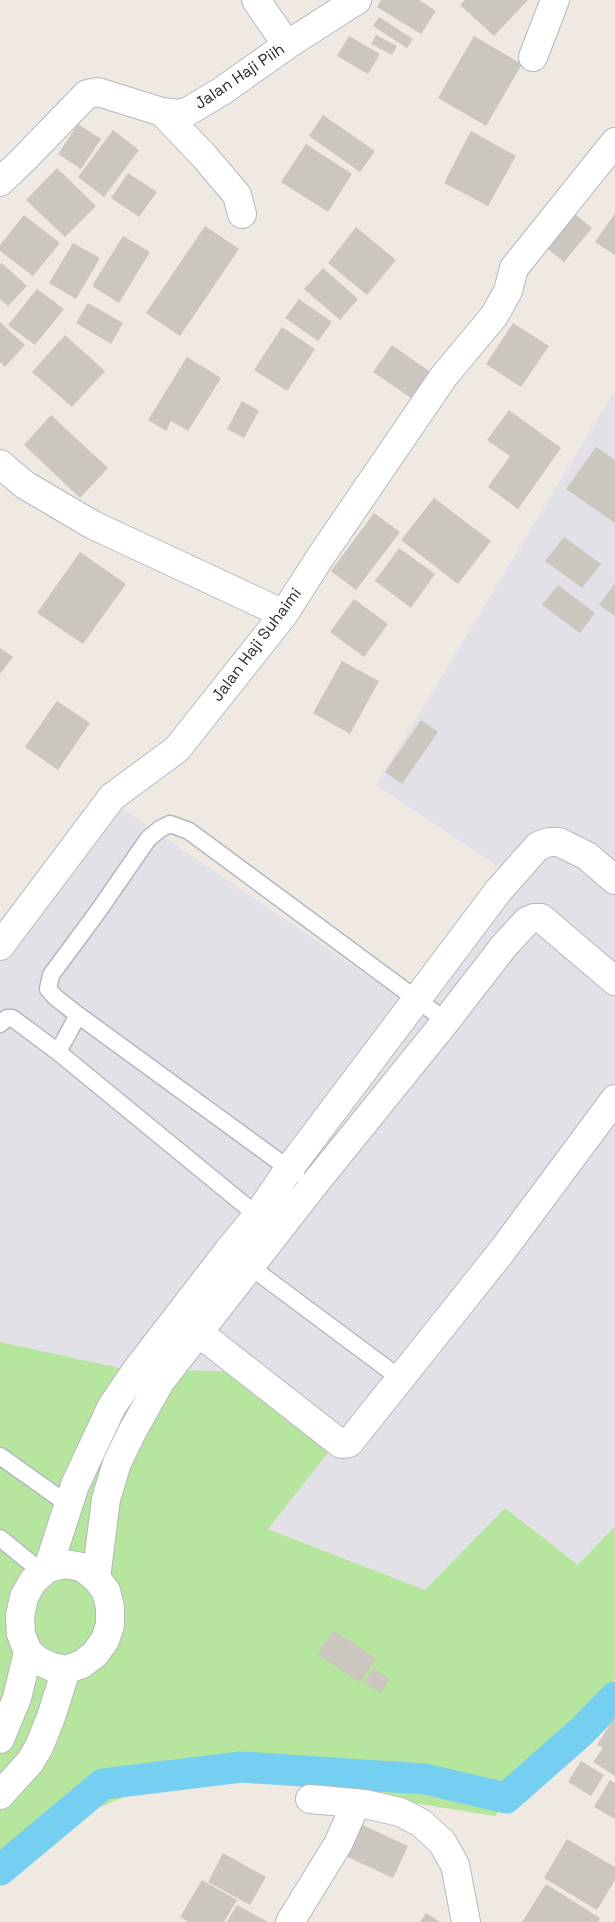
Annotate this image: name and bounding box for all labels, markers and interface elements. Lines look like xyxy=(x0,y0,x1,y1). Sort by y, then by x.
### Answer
street label: Jalan Haji Piih xyxy=(191,40,289,114)
street label: Jalan Haji Suhaimi xyxy=(208,584,306,706)

